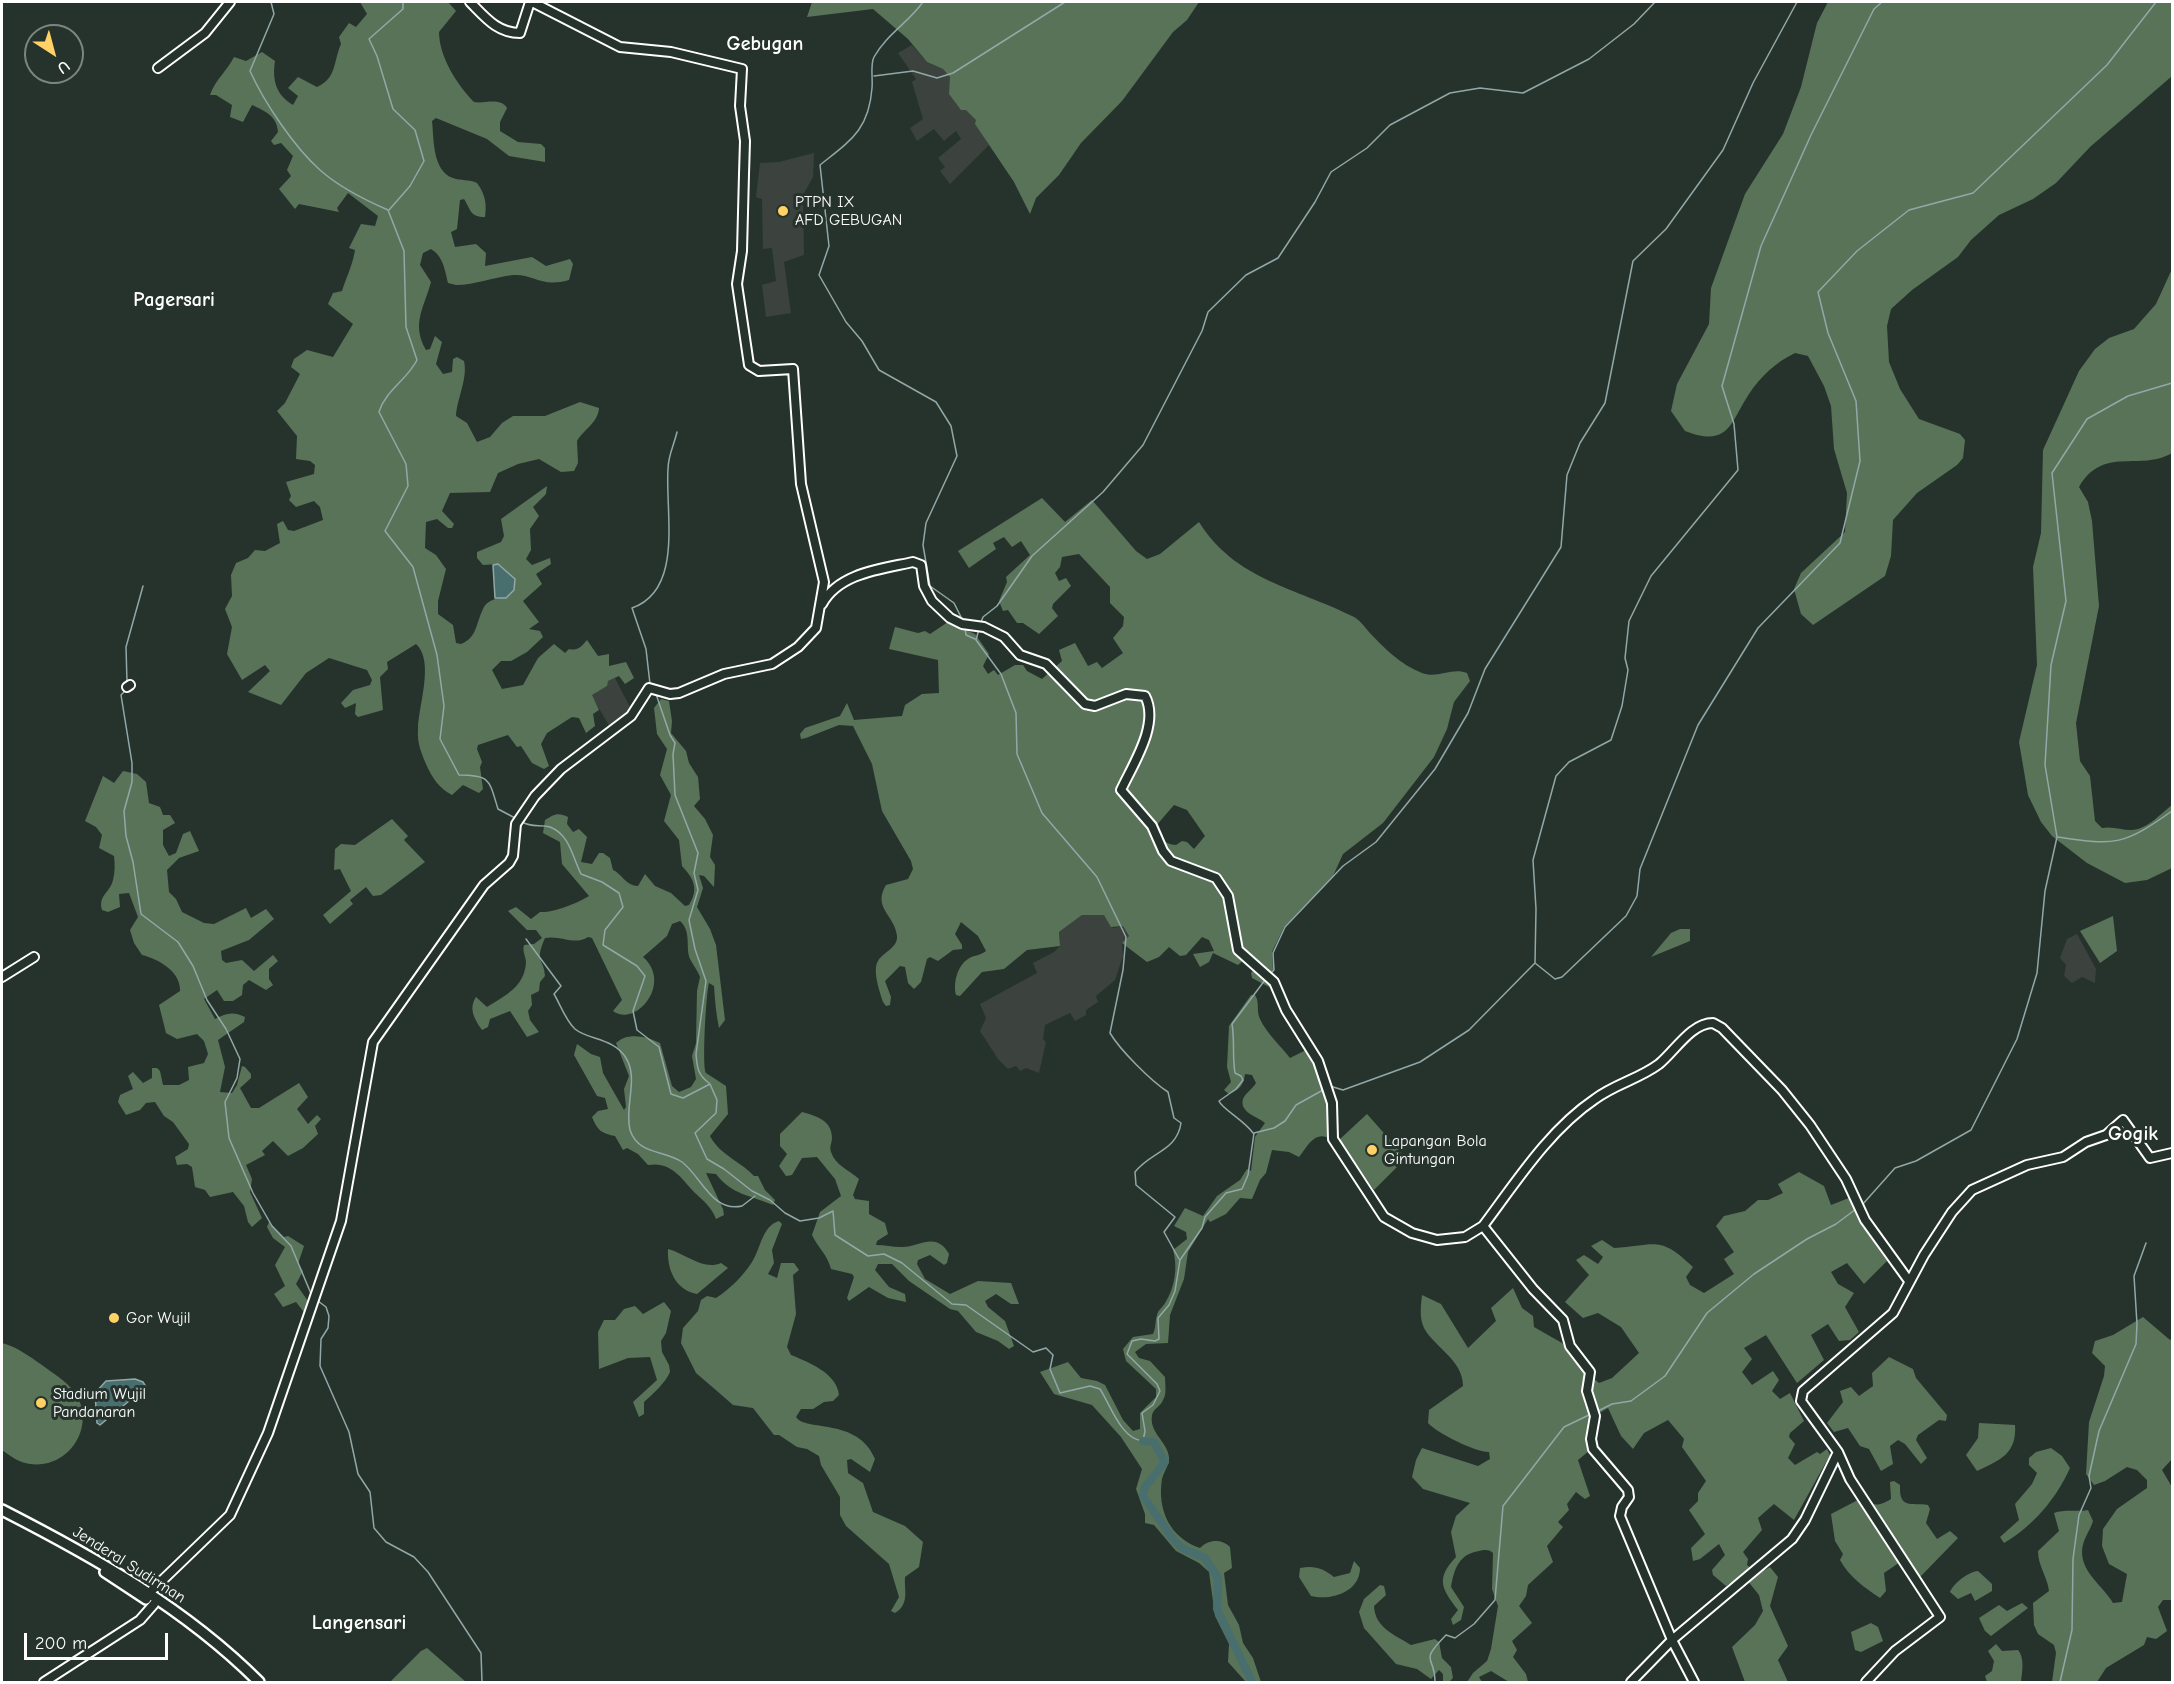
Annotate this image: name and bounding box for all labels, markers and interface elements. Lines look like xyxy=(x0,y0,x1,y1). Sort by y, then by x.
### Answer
north arrow xyxy=(24,24,84,84)
district label: Gebugan xyxy=(727,32,803,56)
text: U xyxy=(54,57,73,77)
place label: PTPN IX AFD GEBUGAN xyxy=(795,192,902,230)
marker: PTPN IX AFD GEBUGAN xyxy=(776,204,790,218)
district label: Pagersari xyxy=(133,288,215,312)
district label: Gogik xyxy=(2108,1122,2158,1146)
place label: Lapangan Bola Gintungan xyxy=(1384,1131,1487,1169)
marker: Lapangan Bola Gintungan xyxy=(1365,1143,1379,1157)
place label: Gor Wujil xyxy=(126,1308,191,1328)
marker: Gor Wujil xyxy=(107,1311,121,1325)
place label: Stadium Wujil Pandanaran xyxy=(53,1384,146,1422)
marker: Stadium Wujil Pandanaran xyxy=(34,1396,48,1410)
street label: Jenderal Sudirman xyxy=(69,1523,189,1607)
district label: Langensari xyxy=(312,1611,406,1635)
scale bar xyxy=(27,1621,171,1659)
text: 200 m xyxy=(35,1633,87,1654)

